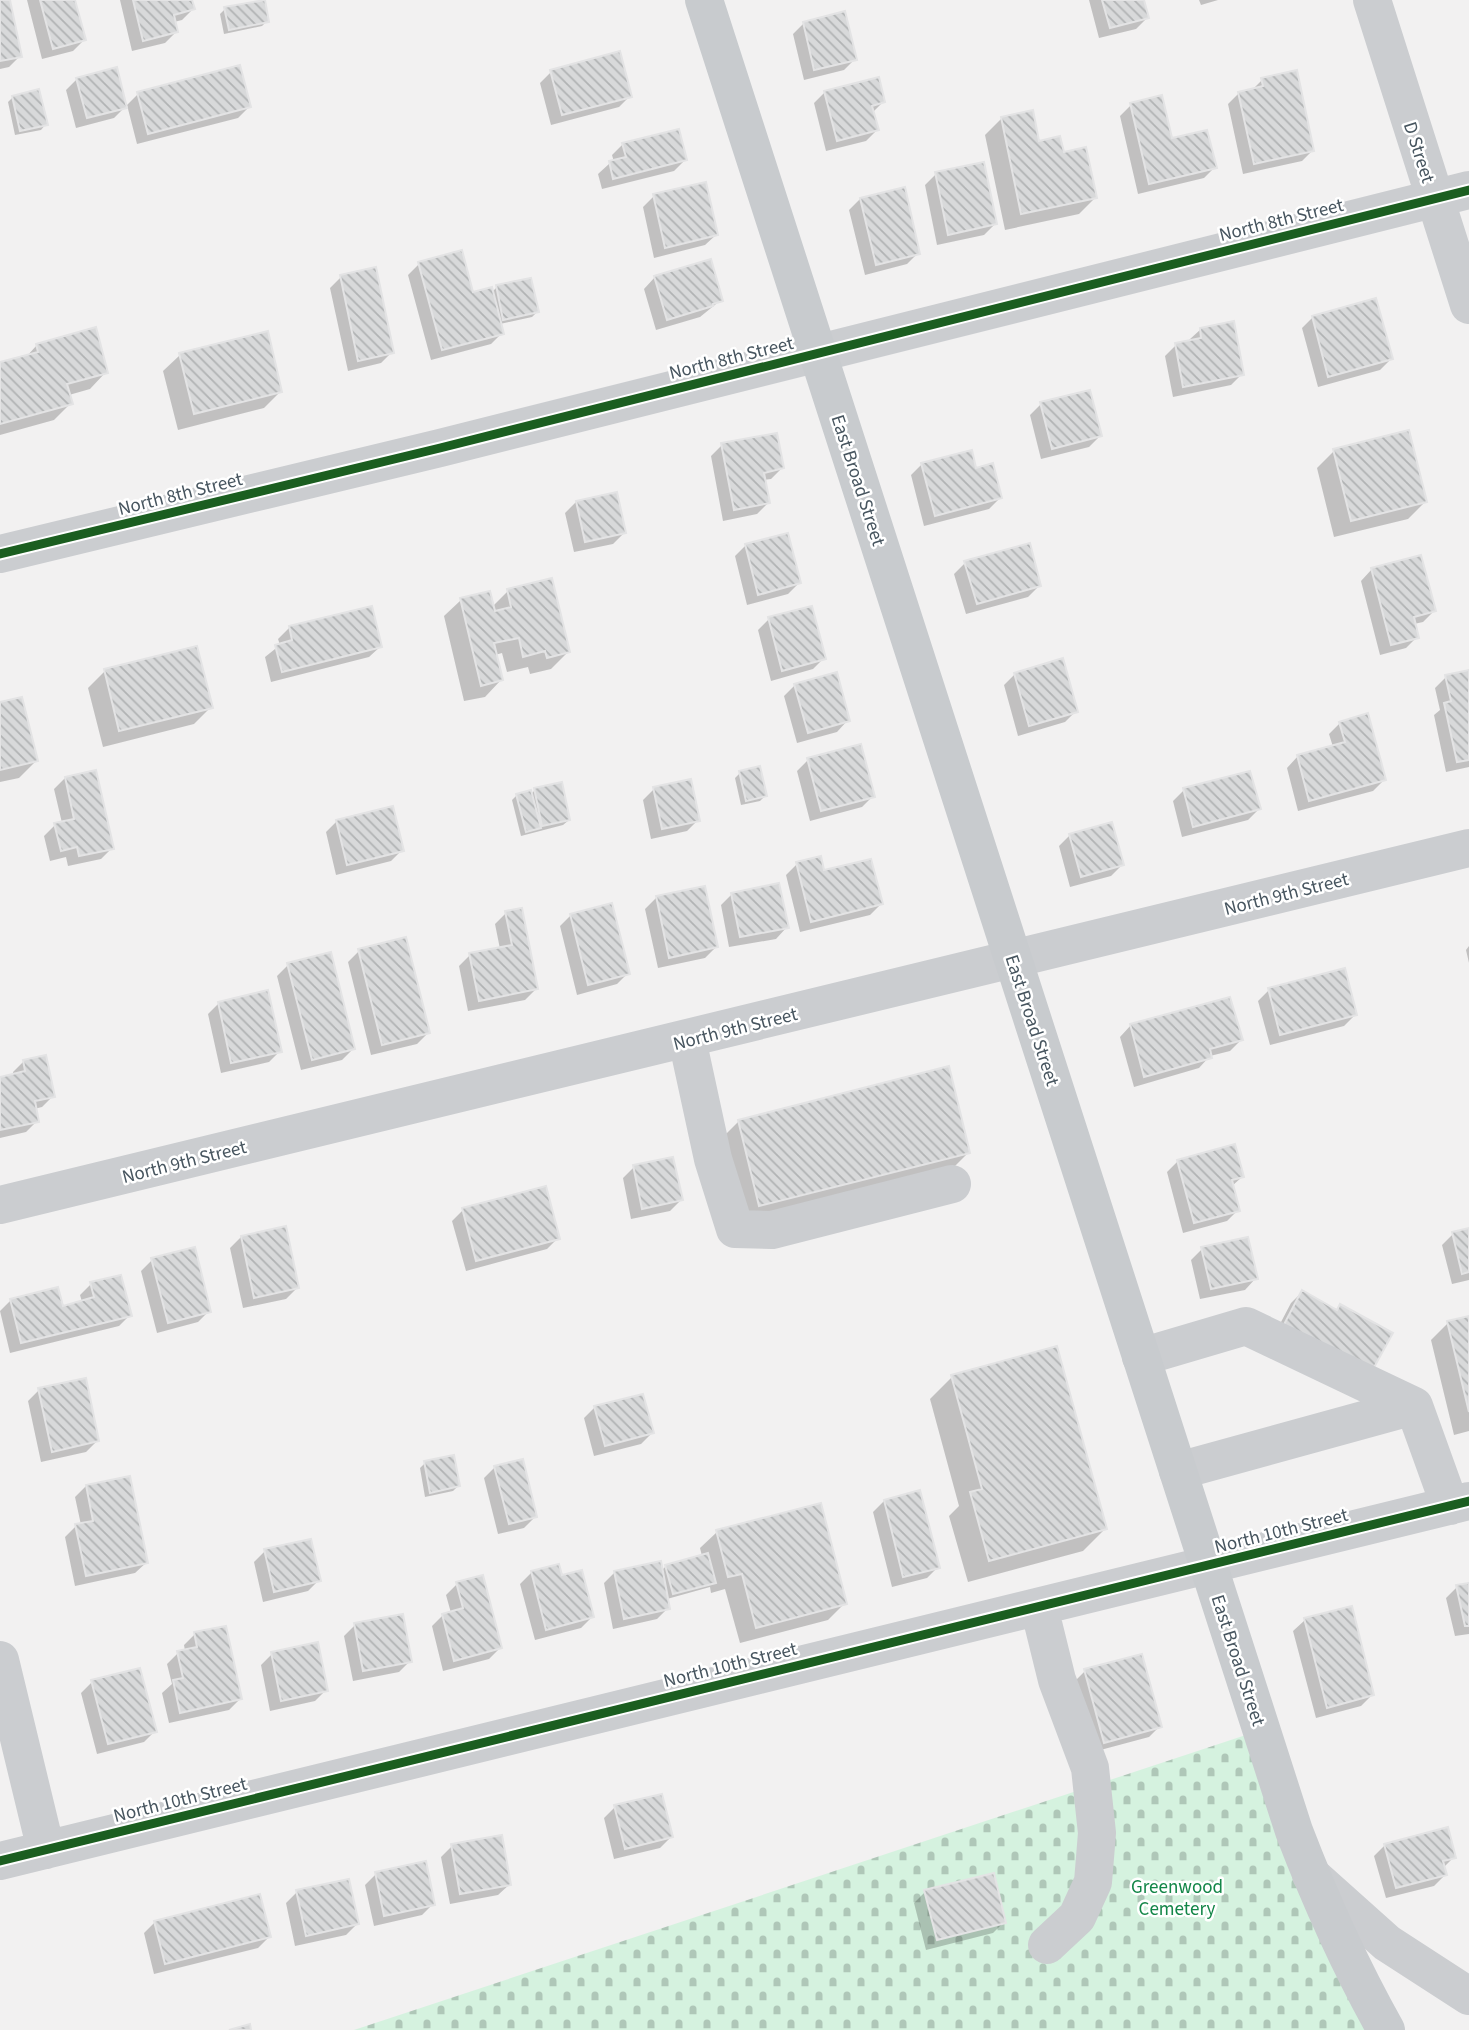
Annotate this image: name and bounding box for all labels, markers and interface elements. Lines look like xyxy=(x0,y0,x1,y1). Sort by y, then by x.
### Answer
street label: D Street xyxy=(1396,118,1441,187)
street label: North 8th Street xyxy=(1216,192,1347,249)
street label: North 8th Street xyxy=(666,330,797,387)
street label: East Broad Street xyxy=(824,411,892,550)
street label: North 8th Street xyxy=(115,466,246,523)
street label: North 9th Street xyxy=(1221,866,1352,923)
street label: East Broad Street xyxy=(998,951,1066,1090)
street label: North 9th Street xyxy=(670,1001,801,1058)
street label: North 9th Street xyxy=(119,1134,250,1191)
street label: North 10th Street xyxy=(1212,1502,1352,1561)
street label: East Broad Street xyxy=(1204,1591,1272,1730)
street label: North 10th Street xyxy=(661,1636,801,1695)
street label: North 10th Street xyxy=(111,1771,251,1830)
park label: Greenwood Cemetery xyxy=(1131,1874,1223,1923)

